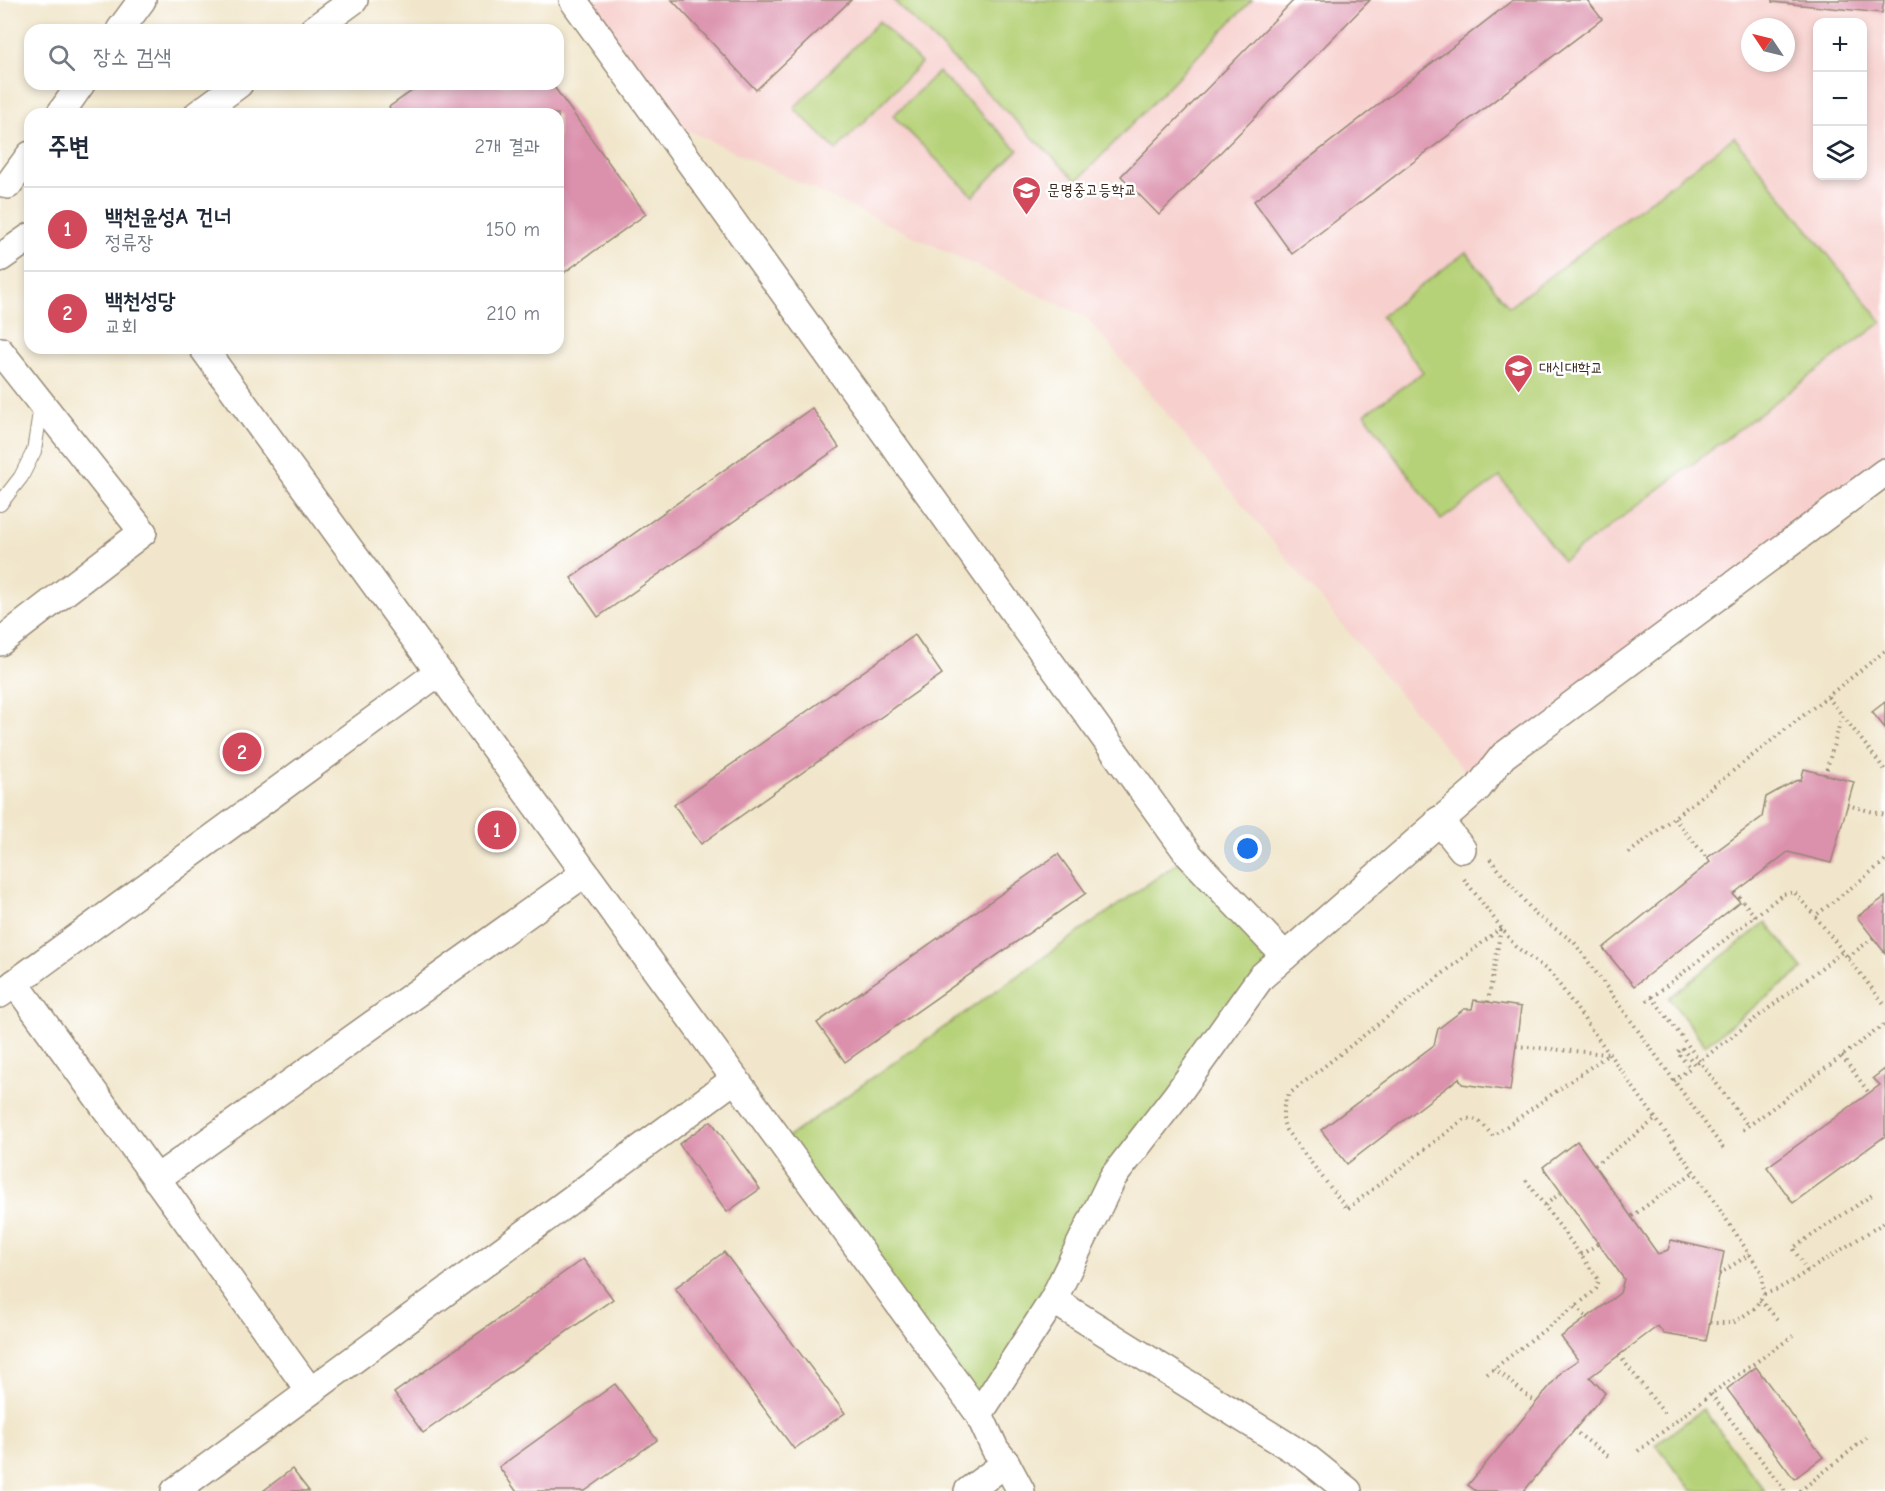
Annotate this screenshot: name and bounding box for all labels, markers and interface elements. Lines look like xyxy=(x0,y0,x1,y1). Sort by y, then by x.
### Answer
north arrow xyxy=(1741,18,1795,72)
map controls xyxy=(1813,18,1867,180)
button: + xyxy=(1813,18,1867,72)
search box xyxy=(24,24,564,90)
icon: search xyxy=(45,41,78,74)
text: 장소 검색 xyxy=(93,44,171,70)
button: − xyxy=(1813,72,1867,126)
button: layers xyxy=(1813,126,1867,180)
text: 주변 xyxy=(48,132,90,162)
text: 2개 결과 xyxy=(475,135,540,158)
school or university icon: 문명중고등학교 xyxy=(1010,174,1042,216)
place label: 문명중고등학교 xyxy=(1047,181,1137,199)
text: 백천윤성A 건너 xyxy=(105,204,231,230)
text: 1 xyxy=(64,218,71,241)
text: 150 m xyxy=(486,218,540,241)
text: 정류장 xyxy=(105,231,153,254)
text: 백천성당 xyxy=(105,288,176,314)
text: 2 xyxy=(63,302,72,325)
text: 210 m xyxy=(486,302,540,325)
text: 교회 xyxy=(105,315,137,338)
school or university icon: 대신대학교 xyxy=(1502,352,1534,394)
place label: 대신대학교 xyxy=(1539,359,1603,377)
pin: 2 xyxy=(222,730,262,774)
pin: 1 xyxy=(478,808,516,852)
your location xyxy=(1233,834,1262,863)

